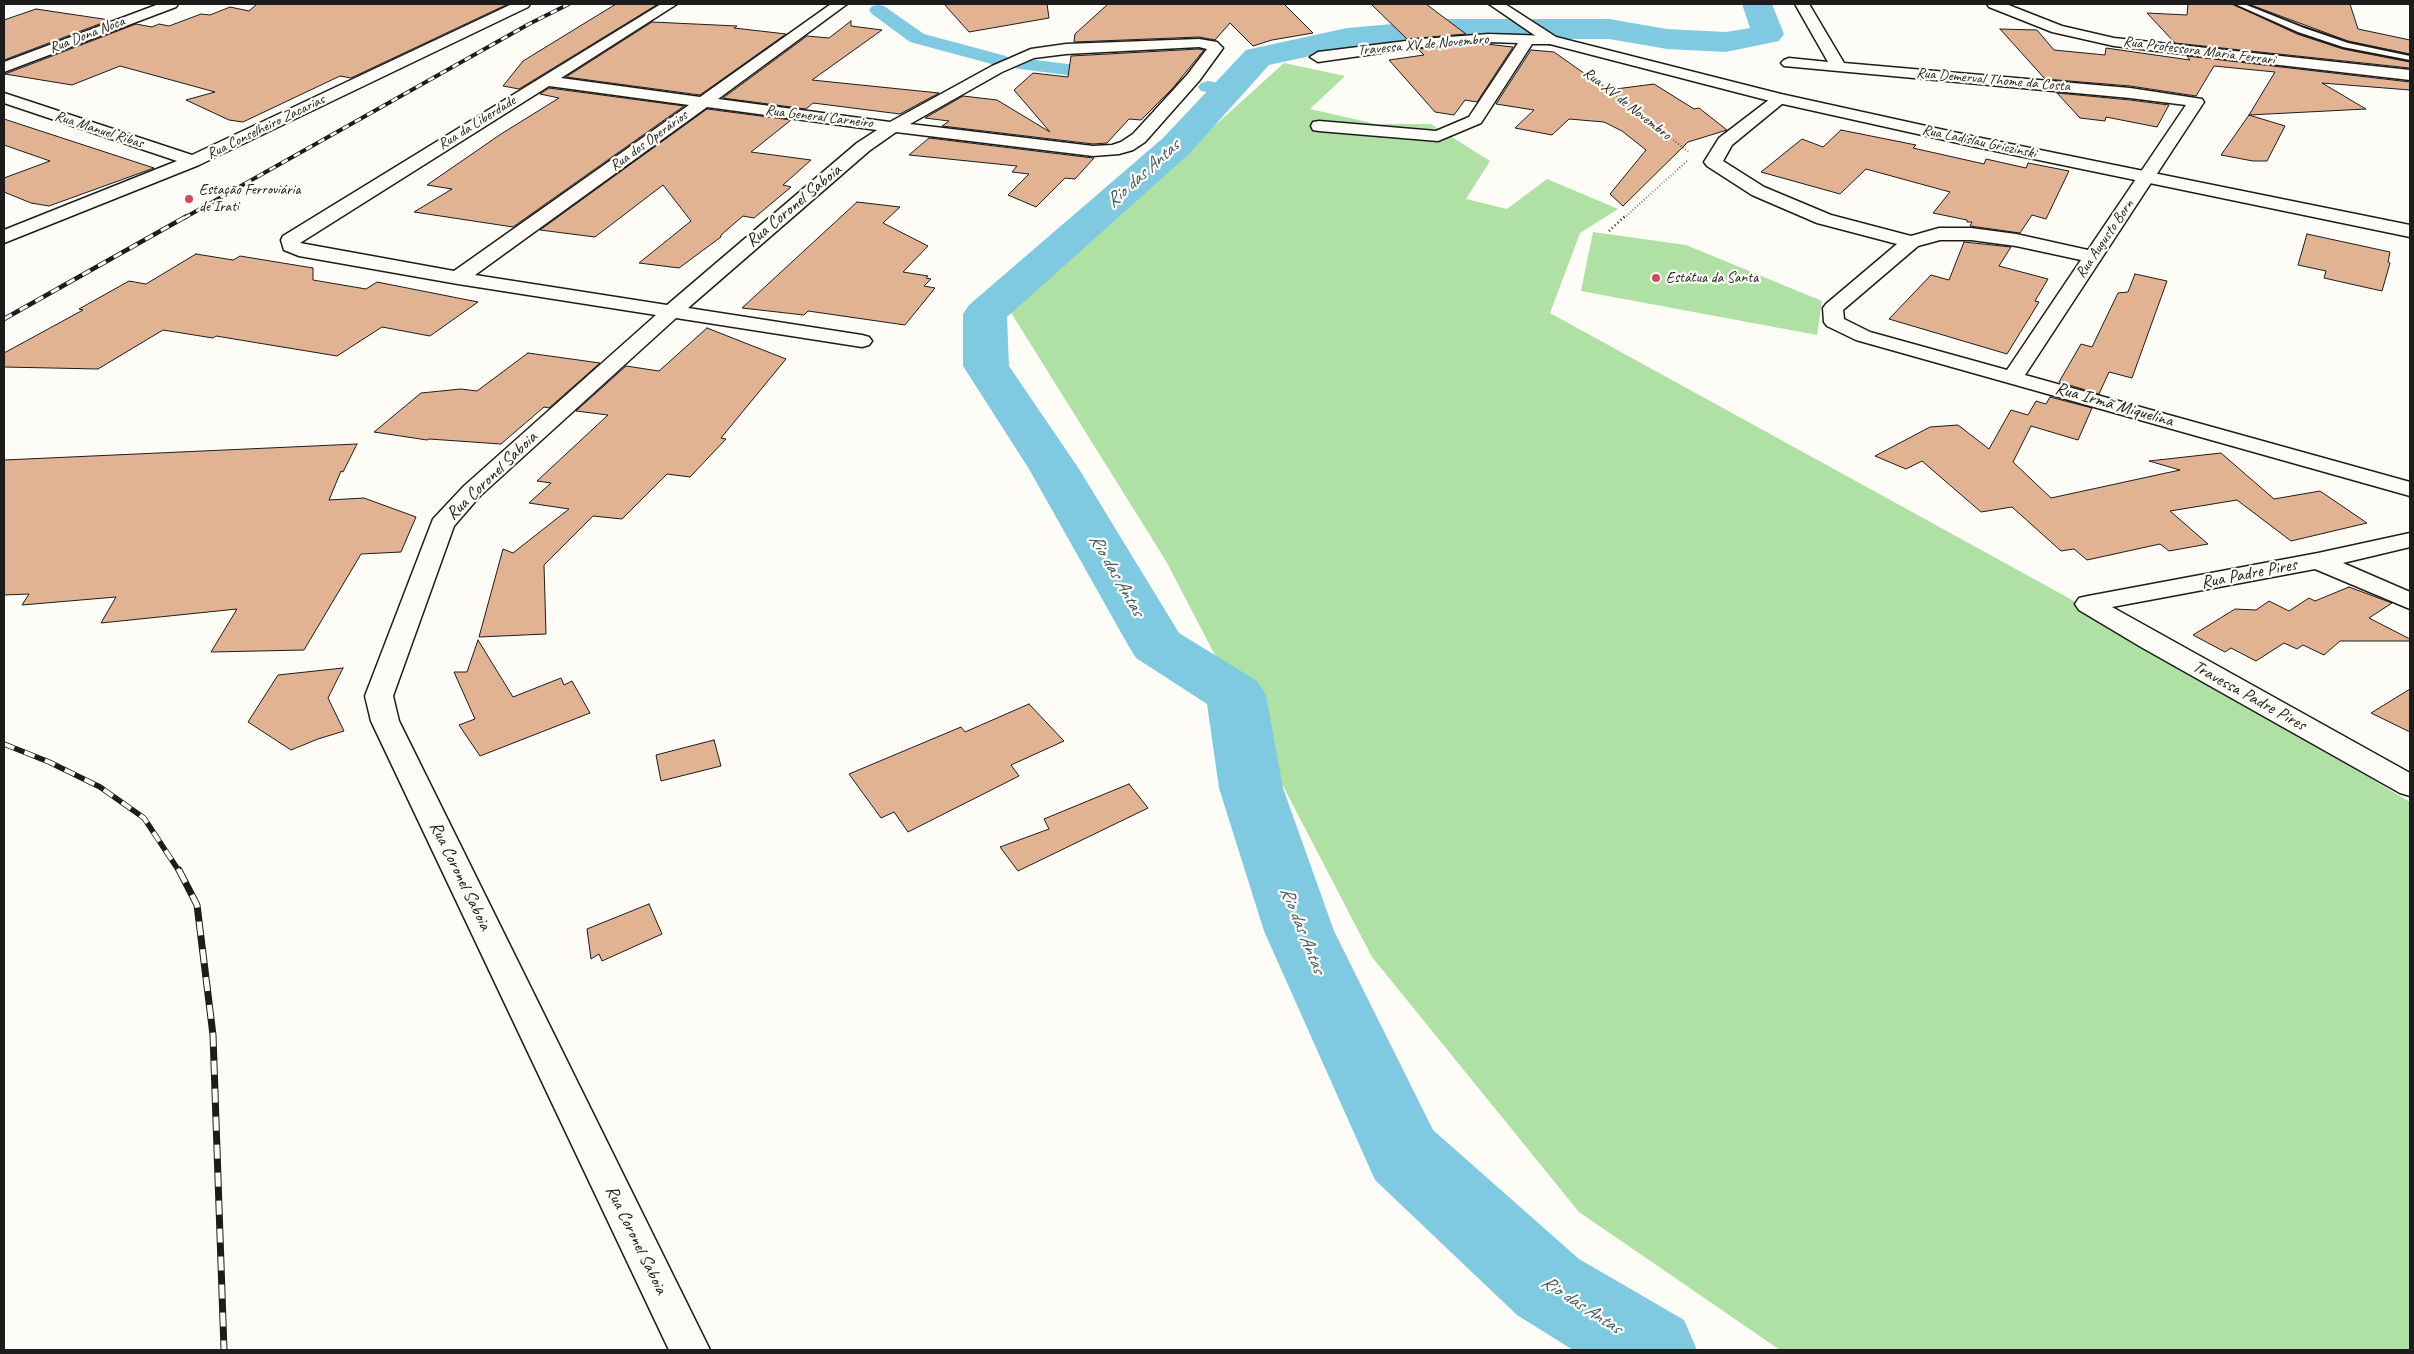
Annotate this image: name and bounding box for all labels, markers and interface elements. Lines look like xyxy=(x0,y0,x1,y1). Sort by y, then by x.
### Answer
street label: Rua Dona Noca xyxy=(47,12,127,58)
street label: Travessa XV de Novembro xyxy=(1357,30,1489,60)
street label: Rua Professora Maria Ferrari xyxy=(2122,33,2276,69)
street label: Rua XV de Novembro xyxy=(1579,64,1675,144)
street label: Rua Demerval Thome da Costa xyxy=(1915,64,2071,96)
street label: Rua Conselheiro Zacarias xyxy=(204,91,328,163)
street label: Rua da Liberdade xyxy=(435,92,519,154)
street label: Rua General Carneiro xyxy=(764,101,874,133)
street label: Rua Manuel Ribas xyxy=(52,107,146,153)
street label: Rua dos Operários xyxy=(607,107,691,175)
street label: Rua Ladislau Griczinski xyxy=(1920,121,2038,163)
water label: Rio das Antas xyxy=(1102,135,1184,213)
street label: Rua Coronel Saboia xyxy=(742,160,846,252)
place label: Estação Ferroviária de Irati xyxy=(199,181,301,216)
marker: Estação Ferroviária de Irati xyxy=(183,193,195,205)
street label: Rua Augusto Born xyxy=(2072,196,2138,282)
place label: Estátua da Santa xyxy=(1666,269,1758,287)
marker: Estátua da Santa xyxy=(1650,272,1662,284)
street label: Rua Irmã Miquelina xyxy=(2053,378,2175,432)
street label: Rua Coronel Saboia xyxy=(442,427,542,525)
water label: Rio das Antas xyxy=(1083,530,1149,620)
street label: Rua Padre Pires xyxy=(2199,554,2299,594)
street label: Travessa Padre Pires xyxy=(2188,656,2310,736)
street label: Rua Coronel Saboia xyxy=(424,818,496,934)
water label: Rio das Antas xyxy=(1274,884,1330,976)
street label: Rua Coronel Saboia xyxy=(600,1182,672,1298)
water label: Rio das Antas xyxy=(1537,1271,1625,1339)

